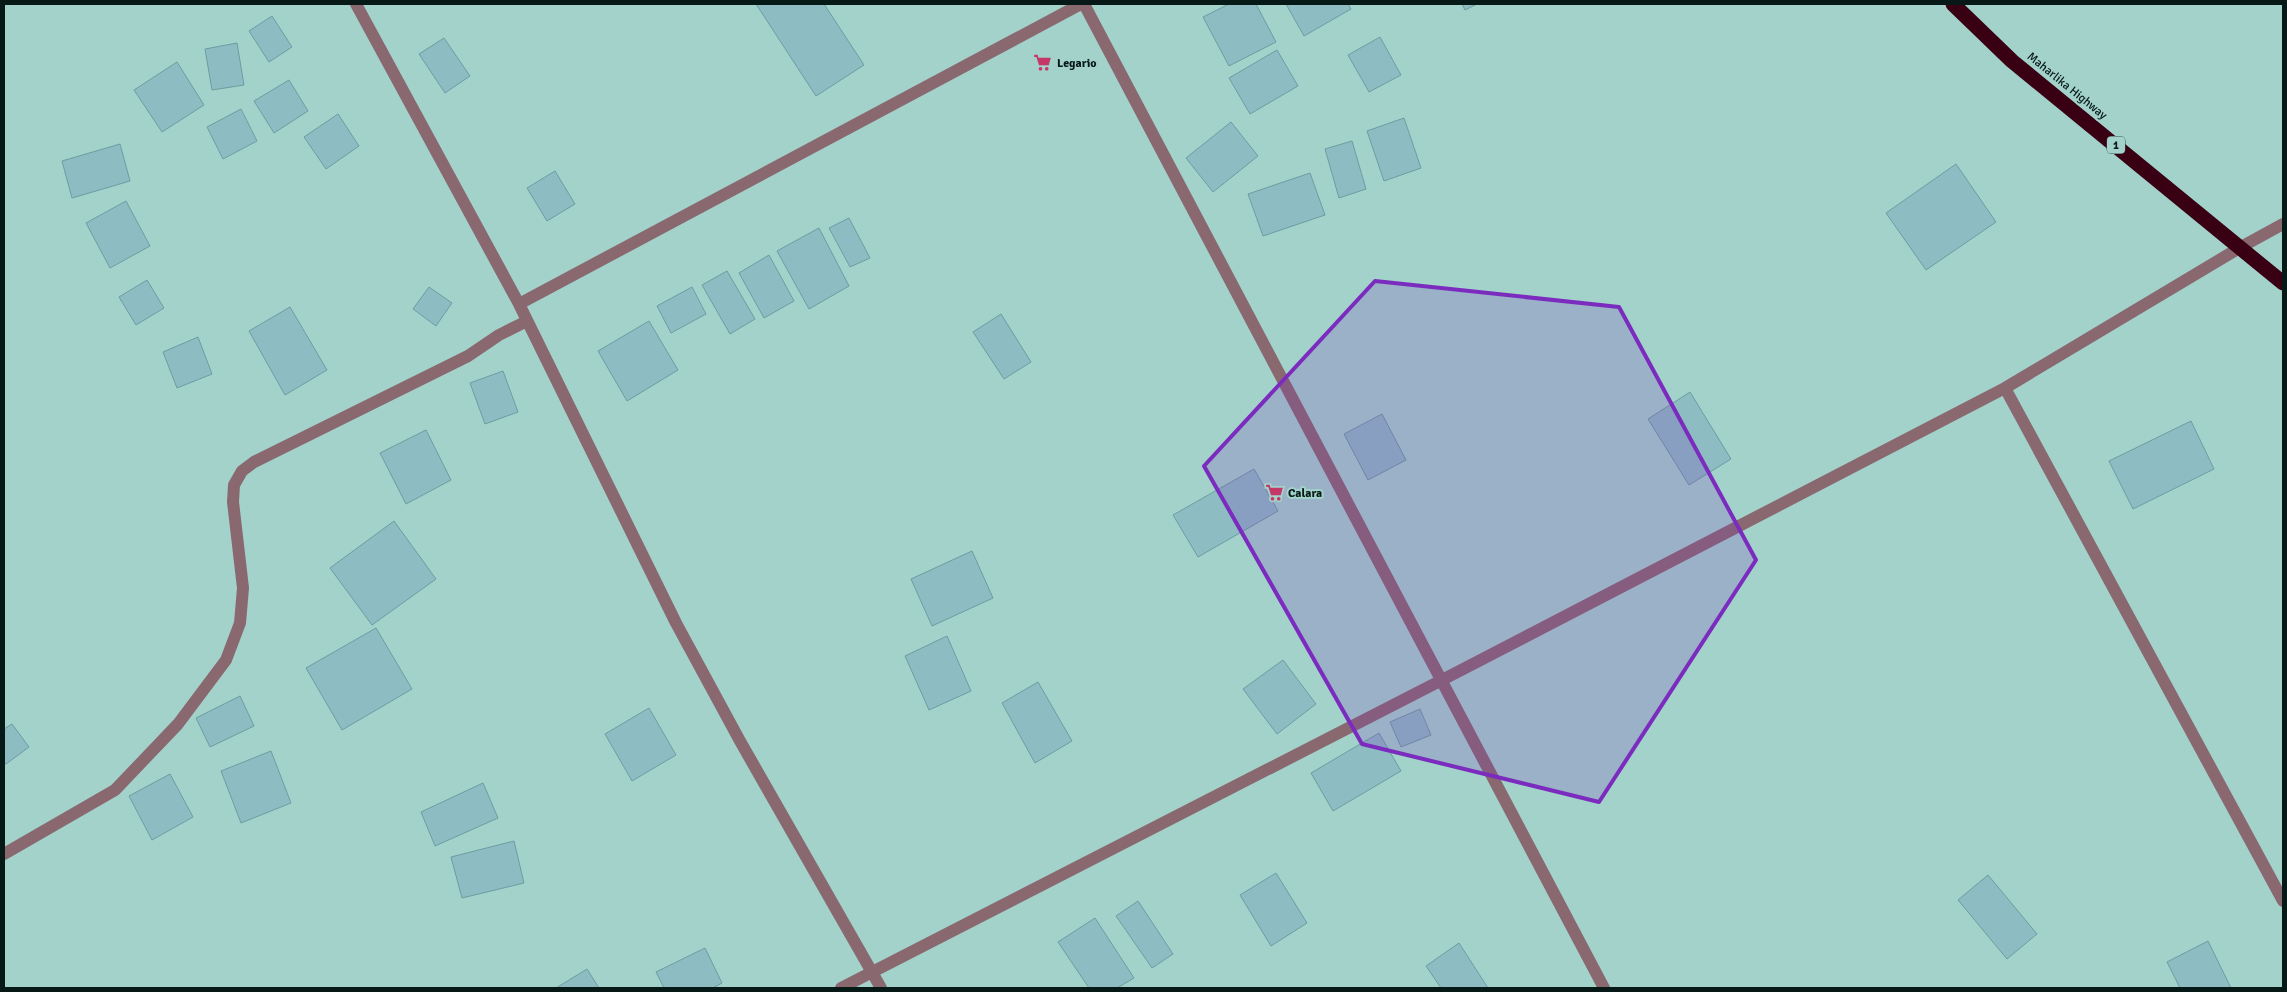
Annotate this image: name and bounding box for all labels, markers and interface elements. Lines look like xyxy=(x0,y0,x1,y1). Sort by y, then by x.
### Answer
street label: Maharlika Highway xyxy=(2024,49,2110,123)
supermarket icon: Legario xyxy=(1033,53,1053,73)
place label: Legario xyxy=(1057,56,1097,71)
road number: 1 xyxy=(2107,136,2125,154)
supermarket icon: Calara xyxy=(1264,483,1284,503)
place label: Calara xyxy=(1288,486,1322,501)

